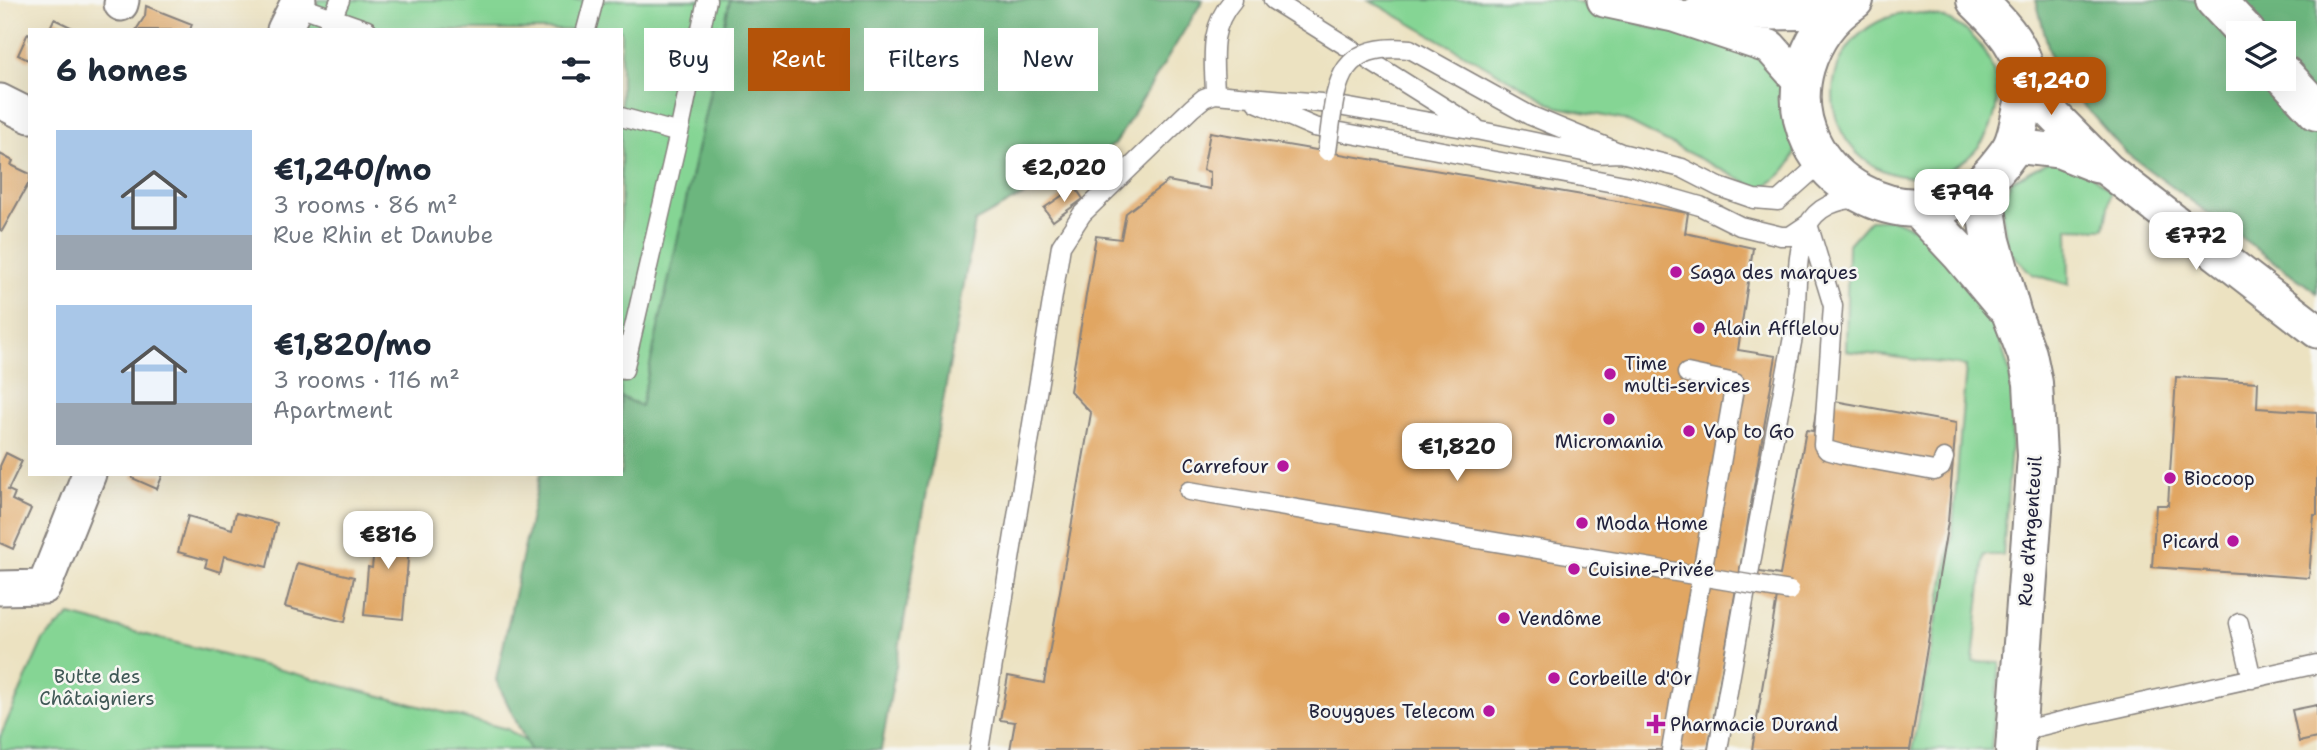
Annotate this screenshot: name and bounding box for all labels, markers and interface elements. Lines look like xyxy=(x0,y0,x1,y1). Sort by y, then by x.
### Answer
map controls xyxy=(2226,21,2296,91)
button: layers xyxy=(2226,21,2296,91)
chip: Buy xyxy=(644,28,734,91)
chip: Rent xyxy=(748,28,850,91)
chip: Filters xyxy=(864,28,984,91)
chip: New xyxy=(998,28,1098,91)
text: 6 homes xyxy=(56,50,188,91)
icon: filters xyxy=(557,51,595,89)
pin: €1,240 xyxy=(1994,58,2108,117)
text: €1,240 xyxy=(2012,65,2090,95)
pin: €2,020 xyxy=(1007,144,1121,204)
text: €1,240/mo xyxy=(273,149,432,190)
text: €2,020 xyxy=(1022,152,1106,182)
icon: home xyxy=(112,158,196,242)
pin: €794 xyxy=(1921,170,2003,229)
text: €794 xyxy=(1930,177,1994,207)
text: 3 rooms · 86 m² xyxy=(273,190,458,220)
pin: €772 xyxy=(2155,212,2237,272)
text: Rue Rhin et Danube xyxy=(273,220,493,250)
text: €772 xyxy=(2165,220,2227,250)
place label: Saga des marques xyxy=(1690,260,1858,285)
marker: Saga des marques xyxy=(1668,264,1684,280)
place label: Alain Afflelou xyxy=(1713,316,1839,341)
marker: Alain Afflelou xyxy=(1691,320,1707,336)
text: €1,820/mo xyxy=(273,324,432,365)
icon: home xyxy=(112,333,196,417)
place label: Time multi-services xyxy=(1624,351,1750,398)
text: 3 rooms · 116 m² xyxy=(273,365,460,395)
marker: Time multi-services xyxy=(1602,366,1618,382)
text: Apartment xyxy=(273,395,393,425)
marker: Micromania xyxy=(1601,411,1617,427)
place label: Vap to Go xyxy=(1703,419,1795,444)
marker: Vap to Go xyxy=(1681,423,1697,439)
pin: €1,820 xyxy=(1400,424,1514,483)
place label: Micromania xyxy=(1555,429,1663,454)
text: €1,820 xyxy=(1418,431,1496,461)
place label: Carrefour xyxy=(1182,454,1269,479)
street label: Rue d'Argenteuil xyxy=(2012,455,2048,607)
marker: Carrefour xyxy=(1275,458,1291,474)
place label: Biocoop xyxy=(2184,466,2255,491)
marker: Biocoop xyxy=(2162,470,2178,486)
place label: Moda Home xyxy=(1596,511,1708,536)
pin: €816 xyxy=(347,512,429,571)
marker: Moda Home xyxy=(1574,515,1590,531)
text: €816 xyxy=(359,519,417,549)
place label: Picard xyxy=(2162,529,2219,554)
marker: Picard xyxy=(2225,533,2241,549)
place label: Cuisine-Privée xyxy=(1588,557,1714,582)
marker: Cuisine-Privée xyxy=(1566,561,1582,577)
place label: Vendôme xyxy=(1518,606,1602,631)
marker: Vendôme xyxy=(1496,610,1512,626)
park label: Butte des Châtaigniers xyxy=(39,664,155,711)
place label: Corbeille d'Or xyxy=(1568,666,1692,691)
marker: Corbeille d'Or xyxy=(1546,670,1562,686)
place label: Bouygues Telecom xyxy=(1309,699,1475,724)
marker: Bouygues Telecom xyxy=(1481,703,1497,719)
place label: Pharmacie Durand xyxy=(1670,712,1838,737)
marker: Pharmacie Durand xyxy=(1648,716,1664,732)

